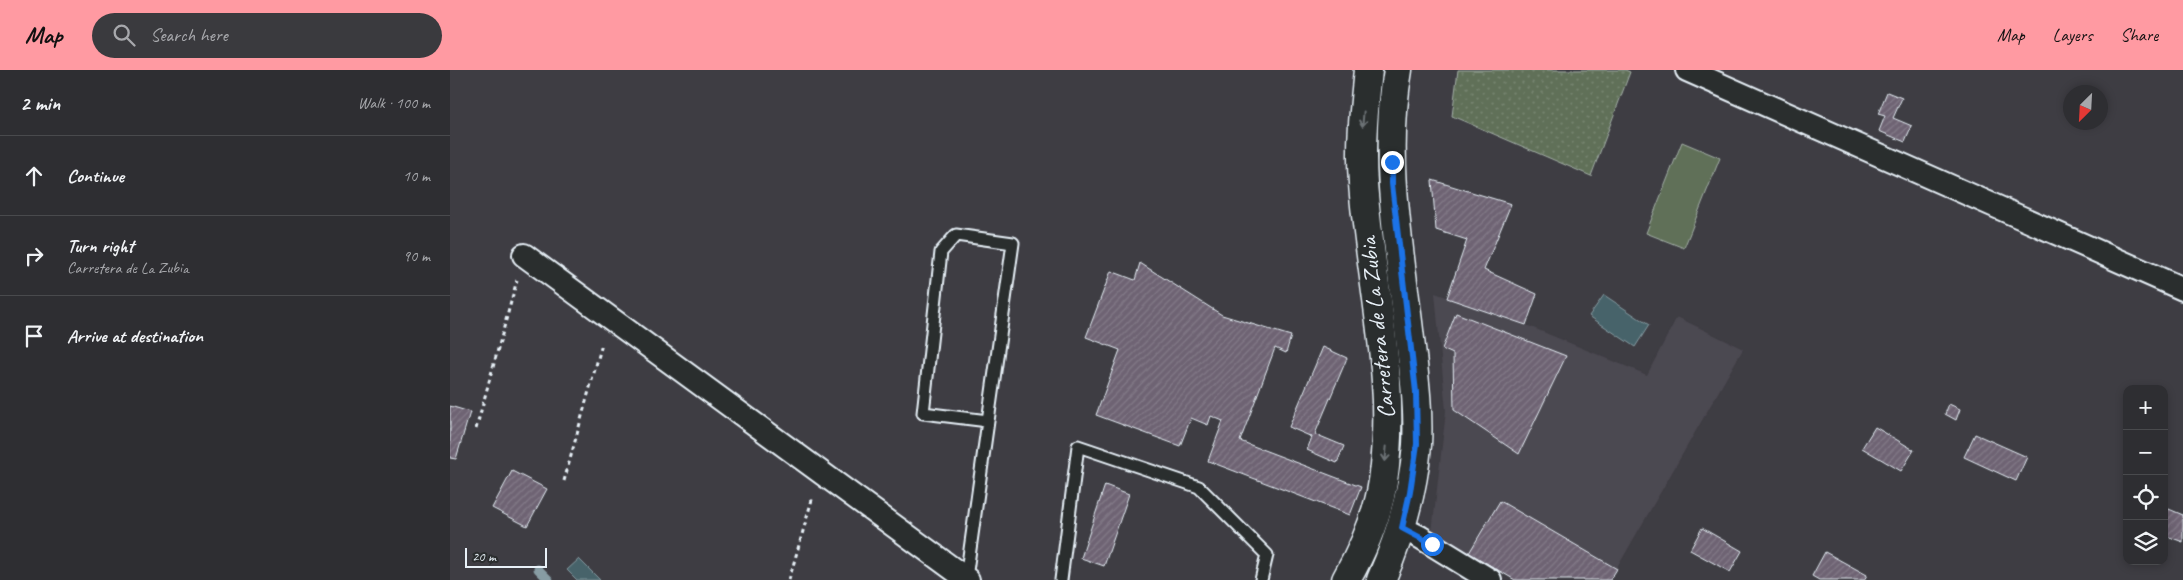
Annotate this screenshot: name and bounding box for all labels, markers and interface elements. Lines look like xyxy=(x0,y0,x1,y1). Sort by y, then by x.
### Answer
search box xyxy=(92,13,442,58)
text: Map xyxy=(25,20,62,50)
icon: search xyxy=(110,21,138,49)
text: Search here xyxy=(150,23,228,47)
text: Map xyxy=(1997,24,2025,46)
text: Layers xyxy=(2053,24,2092,46)
text: Share xyxy=(2120,24,2158,46)
north arrow xyxy=(2063,85,2108,130)
text: 2 min xyxy=(20,90,60,116)
text: Walk · 100 m xyxy=(358,93,430,113)
one-way arrow xyxy=(1358,110,1368,126)
route end xyxy=(1381,151,1404,174)
icon: ahead xyxy=(20,162,48,190)
text: Continue xyxy=(67,164,124,188)
text: 10 m xyxy=(403,166,430,186)
text: Turn right xyxy=(67,234,134,258)
street label: Carretera de La Zubia xyxy=(1352,234,1401,420)
icon: right xyxy=(20,242,48,270)
text: 90 m xyxy=(403,246,430,266)
text: Carretera de La Zubia xyxy=(67,258,189,278)
icon: arrive xyxy=(20,322,48,350)
text: Arrive at destination xyxy=(67,324,203,348)
map controls xyxy=(2123,385,2168,565)
button: + xyxy=(2123,385,2168,430)
button: − xyxy=(2123,430,2168,475)
one-way arrow xyxy=(1381,446,1390,462)
button: locate xyxy=(2123,475,2168,520)
button: layers xyxy=(2123,520,2168,565)
route start xyxy=(1421,533,1444,556)
scale bar xyxy=(465,545,548,568)
text: 20 m xyxy=(472,548,496,565)

